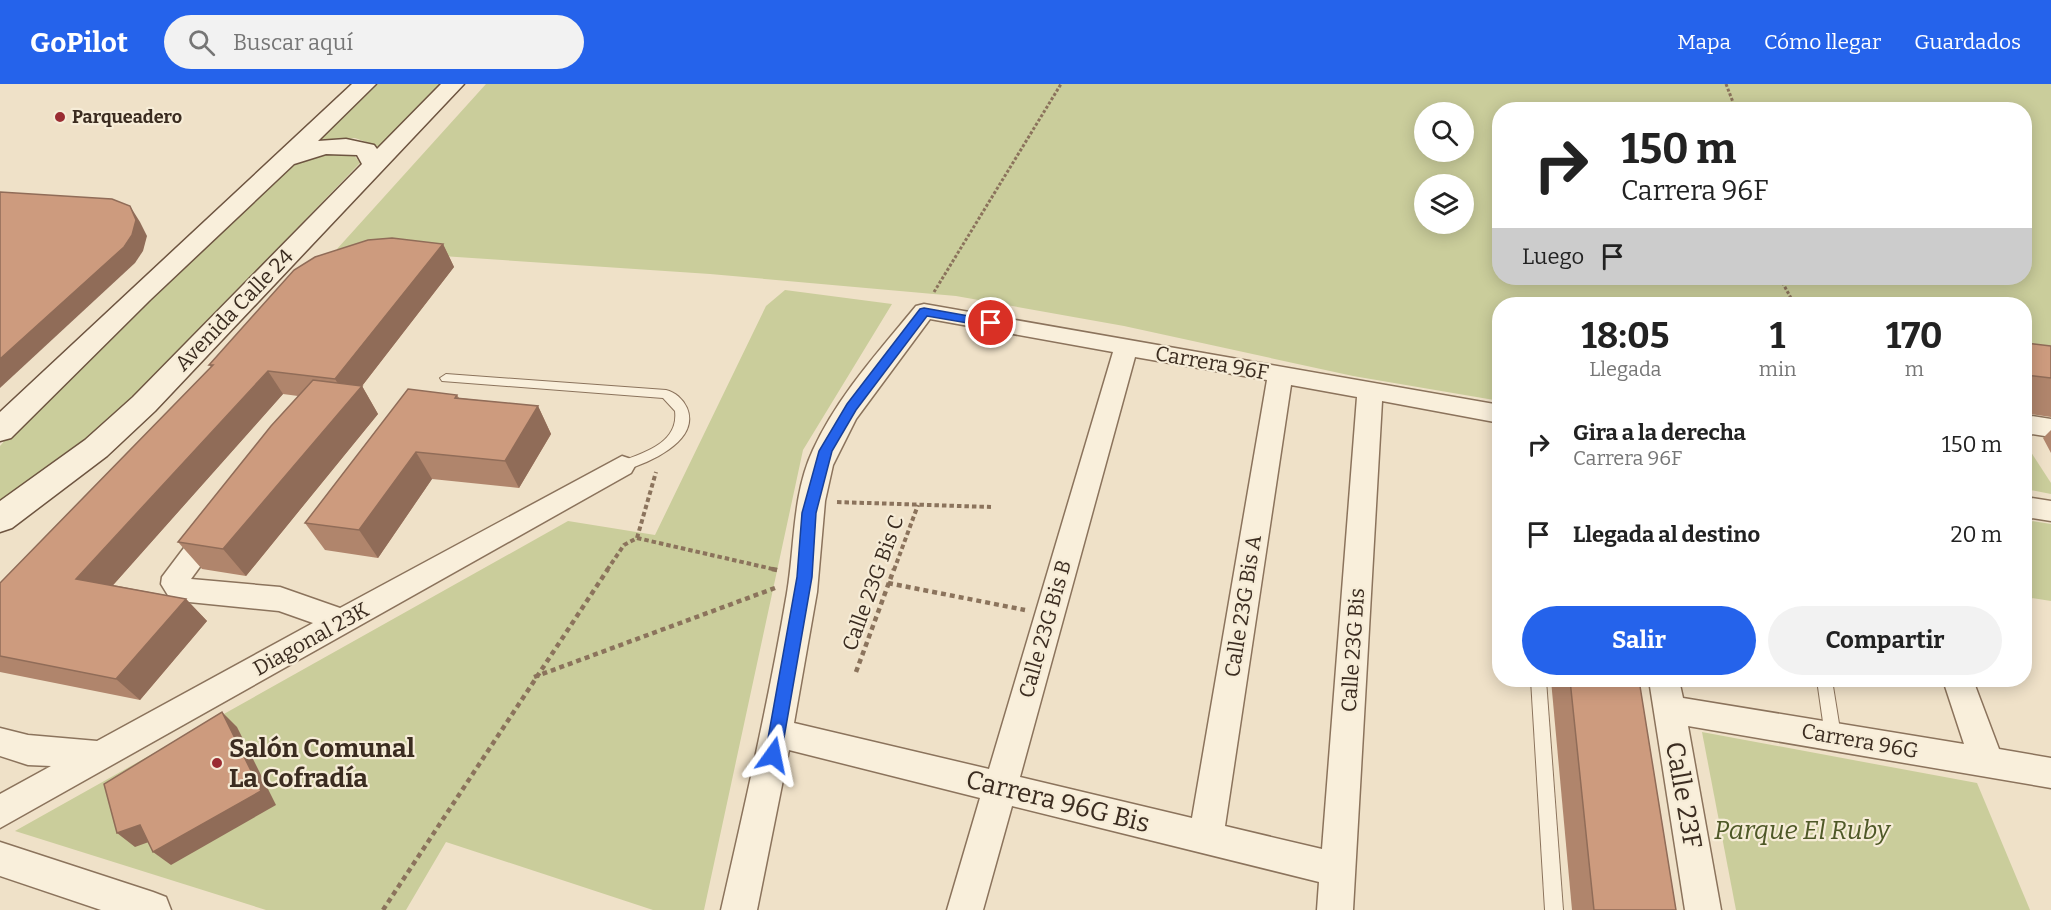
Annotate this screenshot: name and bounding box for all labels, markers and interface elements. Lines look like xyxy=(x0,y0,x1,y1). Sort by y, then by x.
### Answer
search box xyxy=(164,15,584,69)
text: GoPilot xyxy=(30,26,128,59)
icon: search xyxy=(185,26,218,59)
text: Buscar aquí xyxy=(233,29,353,56)
text: Mapa xyxy=(1677,29,1731,55)
text: Cómo llegar xyxy=(1764,29,1881,55)
text: Guardados xyxy=(1914,29,2021,55)
map controls xyxy=(1414,102,1474,234)
button: search xyxy=(1414,102,1474,162)
place label: Parqueadero xyxy=(72,106,182,128)
marker: Parqueadero xyxy=(53,110,67,124)
text: 150 m xyxy=(1621,124,1736,174)
icon: right xyxy=(1522,126,1600,204)
button: layers xyxy=(1414,174,1474,234)
text: Carrera 96F xyxy=(1621,175,1768,207)
icon: arrive xyxy=(1596,240,1629,273)
text: Luego xyxy=(1522,243,1584,270)
street label: Avenida Calle 24 xyxy=(169,244,299,376)
pin xyxy=(965,297,1016,348)
icon: arrive xyxy=(974,306,1007,339)
text: 18:05 xyxy=(1581,314,1669,358)
text: 1 xyxy=(1770,314,1785,358)
text: 170 xyxy=(1886,314,1943,358)
street label: Carrera 96F xyxy=(1153,340,1271,386)
text: Llegada xyxy=(1589,357,1661,381)
text: min xyxy=(1759,357,1797,381)
text: m xyxy=(1905,357,1924,381)
text: Gira a la derecha xyxy=(1573,419,1746,446)
icon: right xyxy=(1522,428,1555,461)
text: 150 m xyxy=(1942,431,2002,458)
text: Carrera 96F xyxy=(1573,446,1682,470)
street label: Calle 23G Bis C xyxy=(836,512,910,654)
icon: arrive xyxy=(1522,518,1555,551)
text: Llegada al destino xyxy=(1573,521,1760,548)
text: 20 m xyxy=(1951,521,2002,548)
street label: Calle 23G Bis A xyxy=(1219,533,1267,679)
street label: Calle 23G Bis B xyxy=(1013,557,1077,701)
street label: Calle 23G Bis xyxy=(1336,587,1370,713)
street label: Diagonal 23K xyxy=(249,596,374,682)
button: Salir xyxy=(1522,606,1756,675)
button: Compartir xyxy=(1768,606,2002,675)
street label: Carrera 96G xyxy=(1799,718,1921,764)
position arrow xyxy=(741,723,805,787)
place label: Salón Comunal La Cofradía xyxy=(229,733,415,794)
street label: Calle 23F xyxy=(1659,739,1708,851)
marker: Salón Comunal La Cofradía xyxy=(210,756,224,770)
street label: Carrera 96G Bis xyxy=(963,764,1153,839)
park label: Parque El Ruby xyxy=(1714,815,1892,846)

